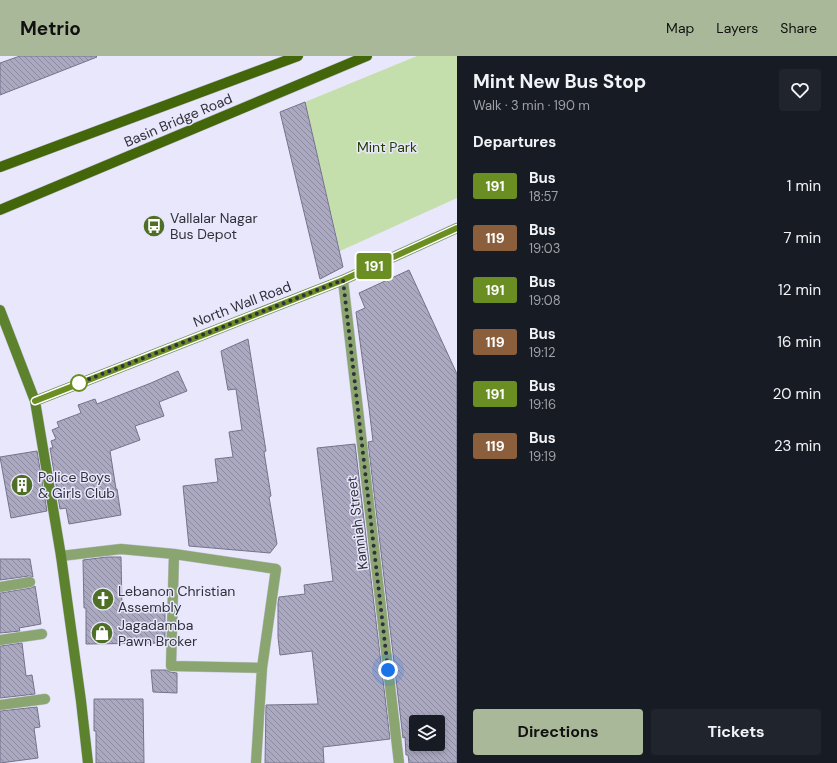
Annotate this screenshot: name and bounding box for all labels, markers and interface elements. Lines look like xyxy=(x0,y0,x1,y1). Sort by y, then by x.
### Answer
text: Metrio xyxy=(20,16,81,41)
text: Map xyxy=(666,19,694,37)
text: Layers xyxy=(716,19,758,37)
text: Share xyxy=(780,19,817,37)
text: Mint New Bus Stop xyxy=(473,69,646,94)
button: heart xyxy=(779,69,821,111)
street label: Basin Bridge Road xyxy=(121,89,235,151)
text: Walk · 3 min · 190 m xyxy=(473,97,590,114)
text: Departures xyxy=(473,132,556,152)
park label: Mint Park xyxy=(357,138,417,156)
text: Bus xyxy=(529,168,556,188)
text: 1 min xyxy=(787,176,821,196)
text: 191 xyxy=(486,177,504,195)
text: 18:57 xyxy=(529,188,558,205)
place label: Vallalar Nagar Bus Depot xyxy=(170,209,258,243)
bus stop icon: Vallalar Nagar Bus Depot xyxy=(141,213,167,239)
text: Bus xyxy=(529,220,556,240)
text: 7 min xyxy=(783,228,821,248)
text: 119 xyxy=(485,229,505,247)
text: 19:03 xyxy=(529,240,560,257)
line badge: 191 xyxy=(351,253,397,279)
text: 191 xyxy=(365,257,383,275)
text: Bus xyxy=(529,272,556,292)
street label: North Wall Road xyxy=(190,277,294,331)
text: 12 min xyxy=(778,280,821,300)
text: 191 xyxy=(486,281,504,299)
text: 19:08 xyxy=(529,292,561,309)
text: Bus xyxy=(529,324,556,344)
text: 16 min xyxy=(777,332,821,352)
text: 119 xyxy=(485,333,505,351)
text: 19:12 xyxy=(529,344,555,361)
unlabelled marker xyxy=(70,374,88,392)
text: Bus xyxy=(529,376,556,396)
text: 20 min xyxy=(773,384,821,404)
text: 191 xyxy=(486,385,504,403)
text: 19:16 xyxy=(529,396,556,413)
text: Bus xyxy=(529,428,556,448)
text: 23 min xyxy=(774,436,821,456)
text: 119 xyxy=(485,437,505,455)
text: 19:19 xyxy=(529,448,556,465)
place label: Police Boys & Girls Club xyxy=(38,468,115,502)
building icon: Police Boys & Girls Club xyxy=(9,472,35,498)
street label: Kanniah Street xyxy=(342,475,372,571)
place label: Lebanon Christian Assembly xyxy=(118,582,235,616)
church icon: Lebanon Christian Assembly xyxy=(90,586,116,612)
place label: Jagadamba Pawn Broker xyxy=(118,616,197,650)
shop icon: Jagadamba Pawn Broker xyxy=(89,620,115,646)
your location xyxy=(378,660,398,680)
button: Directions xyxy=(473,709,643,755)
button: Tickets xyxy=(651,709,821,755)
map controls xyxy=(409,715,445,751)
button: layers xyxy=(409,715,445,751)

